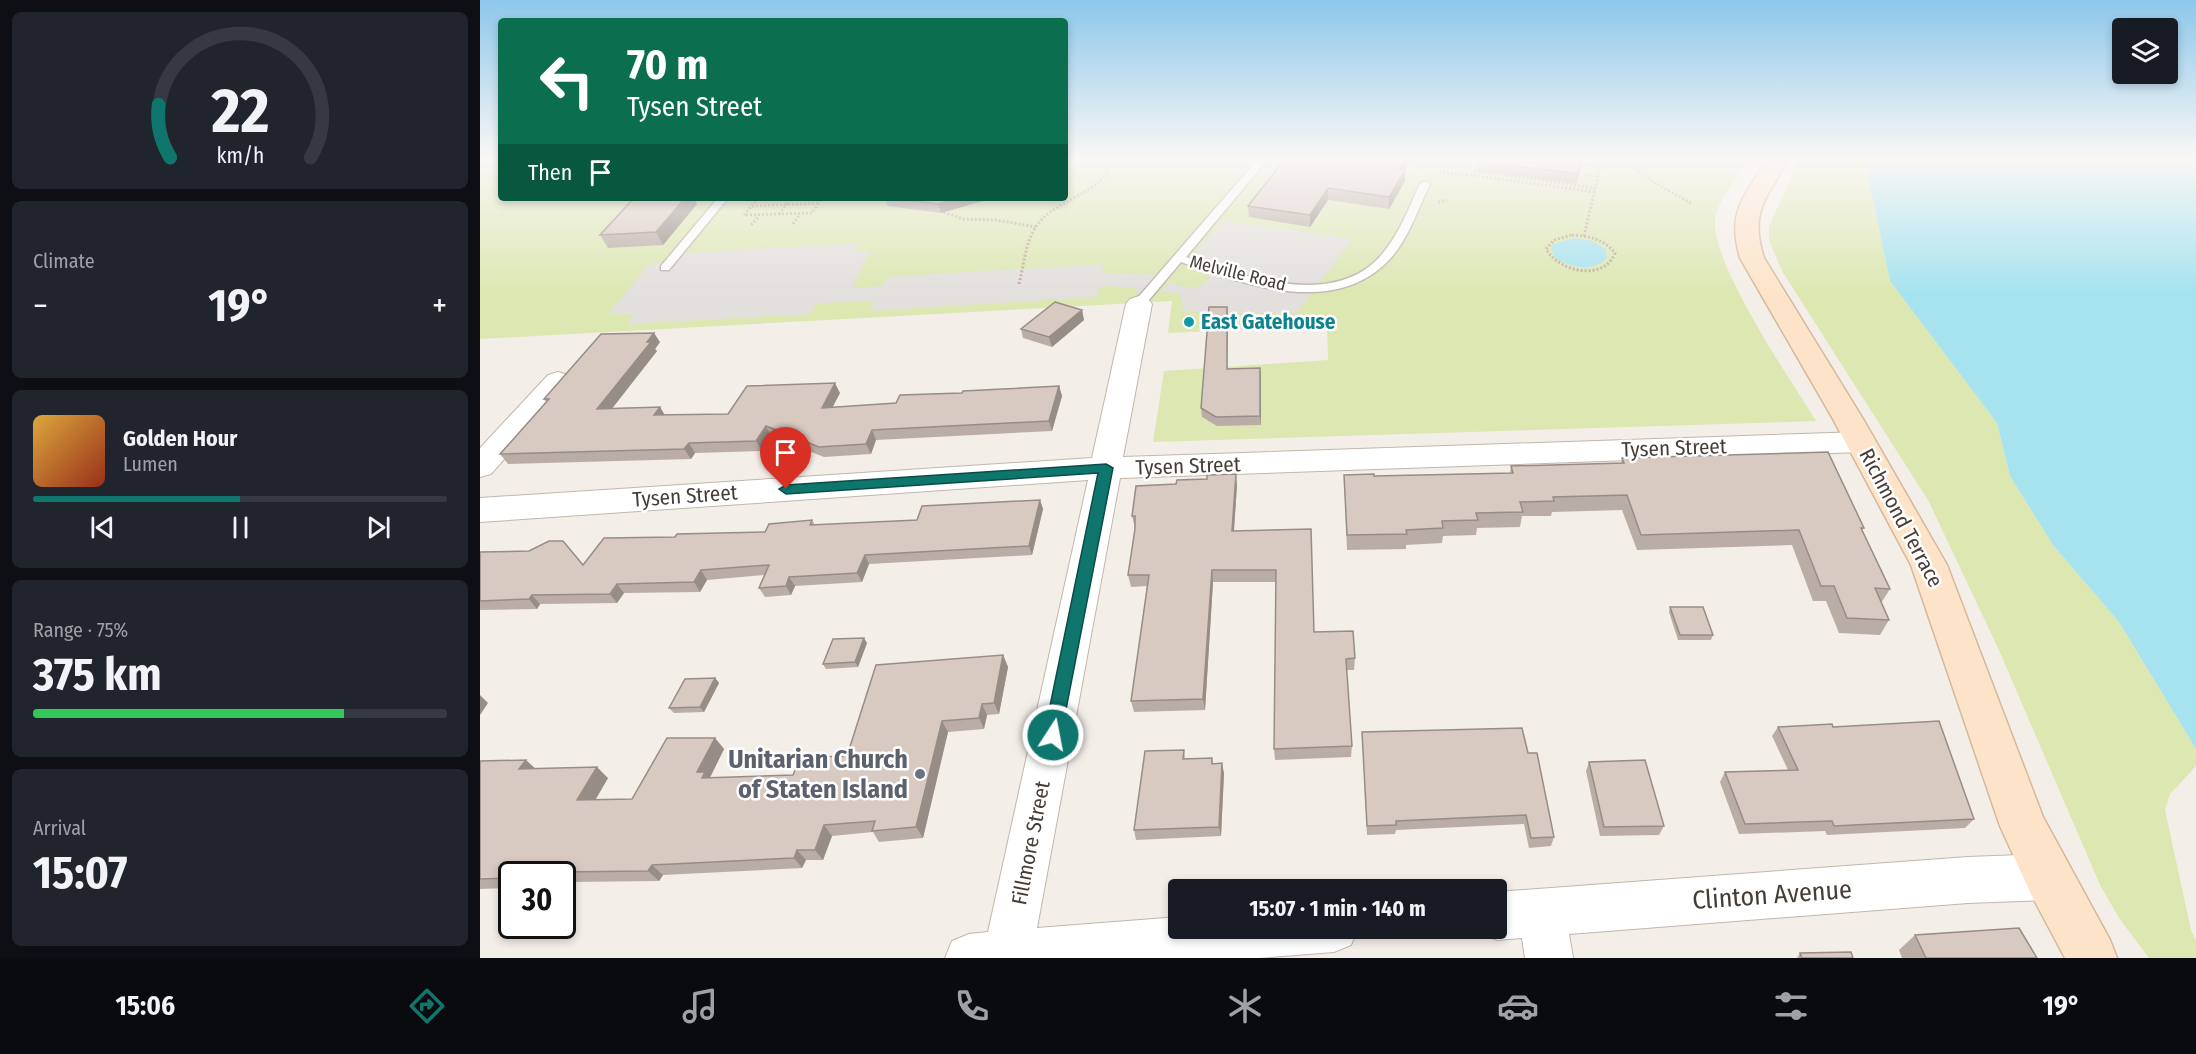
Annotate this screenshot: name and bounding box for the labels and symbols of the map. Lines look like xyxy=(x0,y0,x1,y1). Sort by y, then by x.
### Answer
street label: Melville Road xyxy=(1187,250,1289,296)
place label: East Gatehouse xyxy=(1201,309,1336,335)
marker: East Gatehouse xyxy=(1182,315,1196,329)
pin xyxy=(760,427,811,489)
street label: Tysen Street xyxy=(1621,433,1727,463)
street label: Richmond Terrace xyxy=(1854,444,1948,592)
street label: Tysen Street xyxy=(1135,451,1241,481)
street label: Tysen Street xyxy=(632,479,738,513)
position arrow xyxy=(1021,703,1085,767)
place label: Unitarian Church of Staten Island xyxy=(728,744,908,805)
marker: Unitarian Church of Staten Island xyxy=(913,767,927,781)
street label: Fillmore Street xyxy=(1006,779,1056,907)
speed limit sign: 30 xyxy=(498,861,576,939)
street label: Clinton Avenue xyxy=(1691,874,1853,916)

